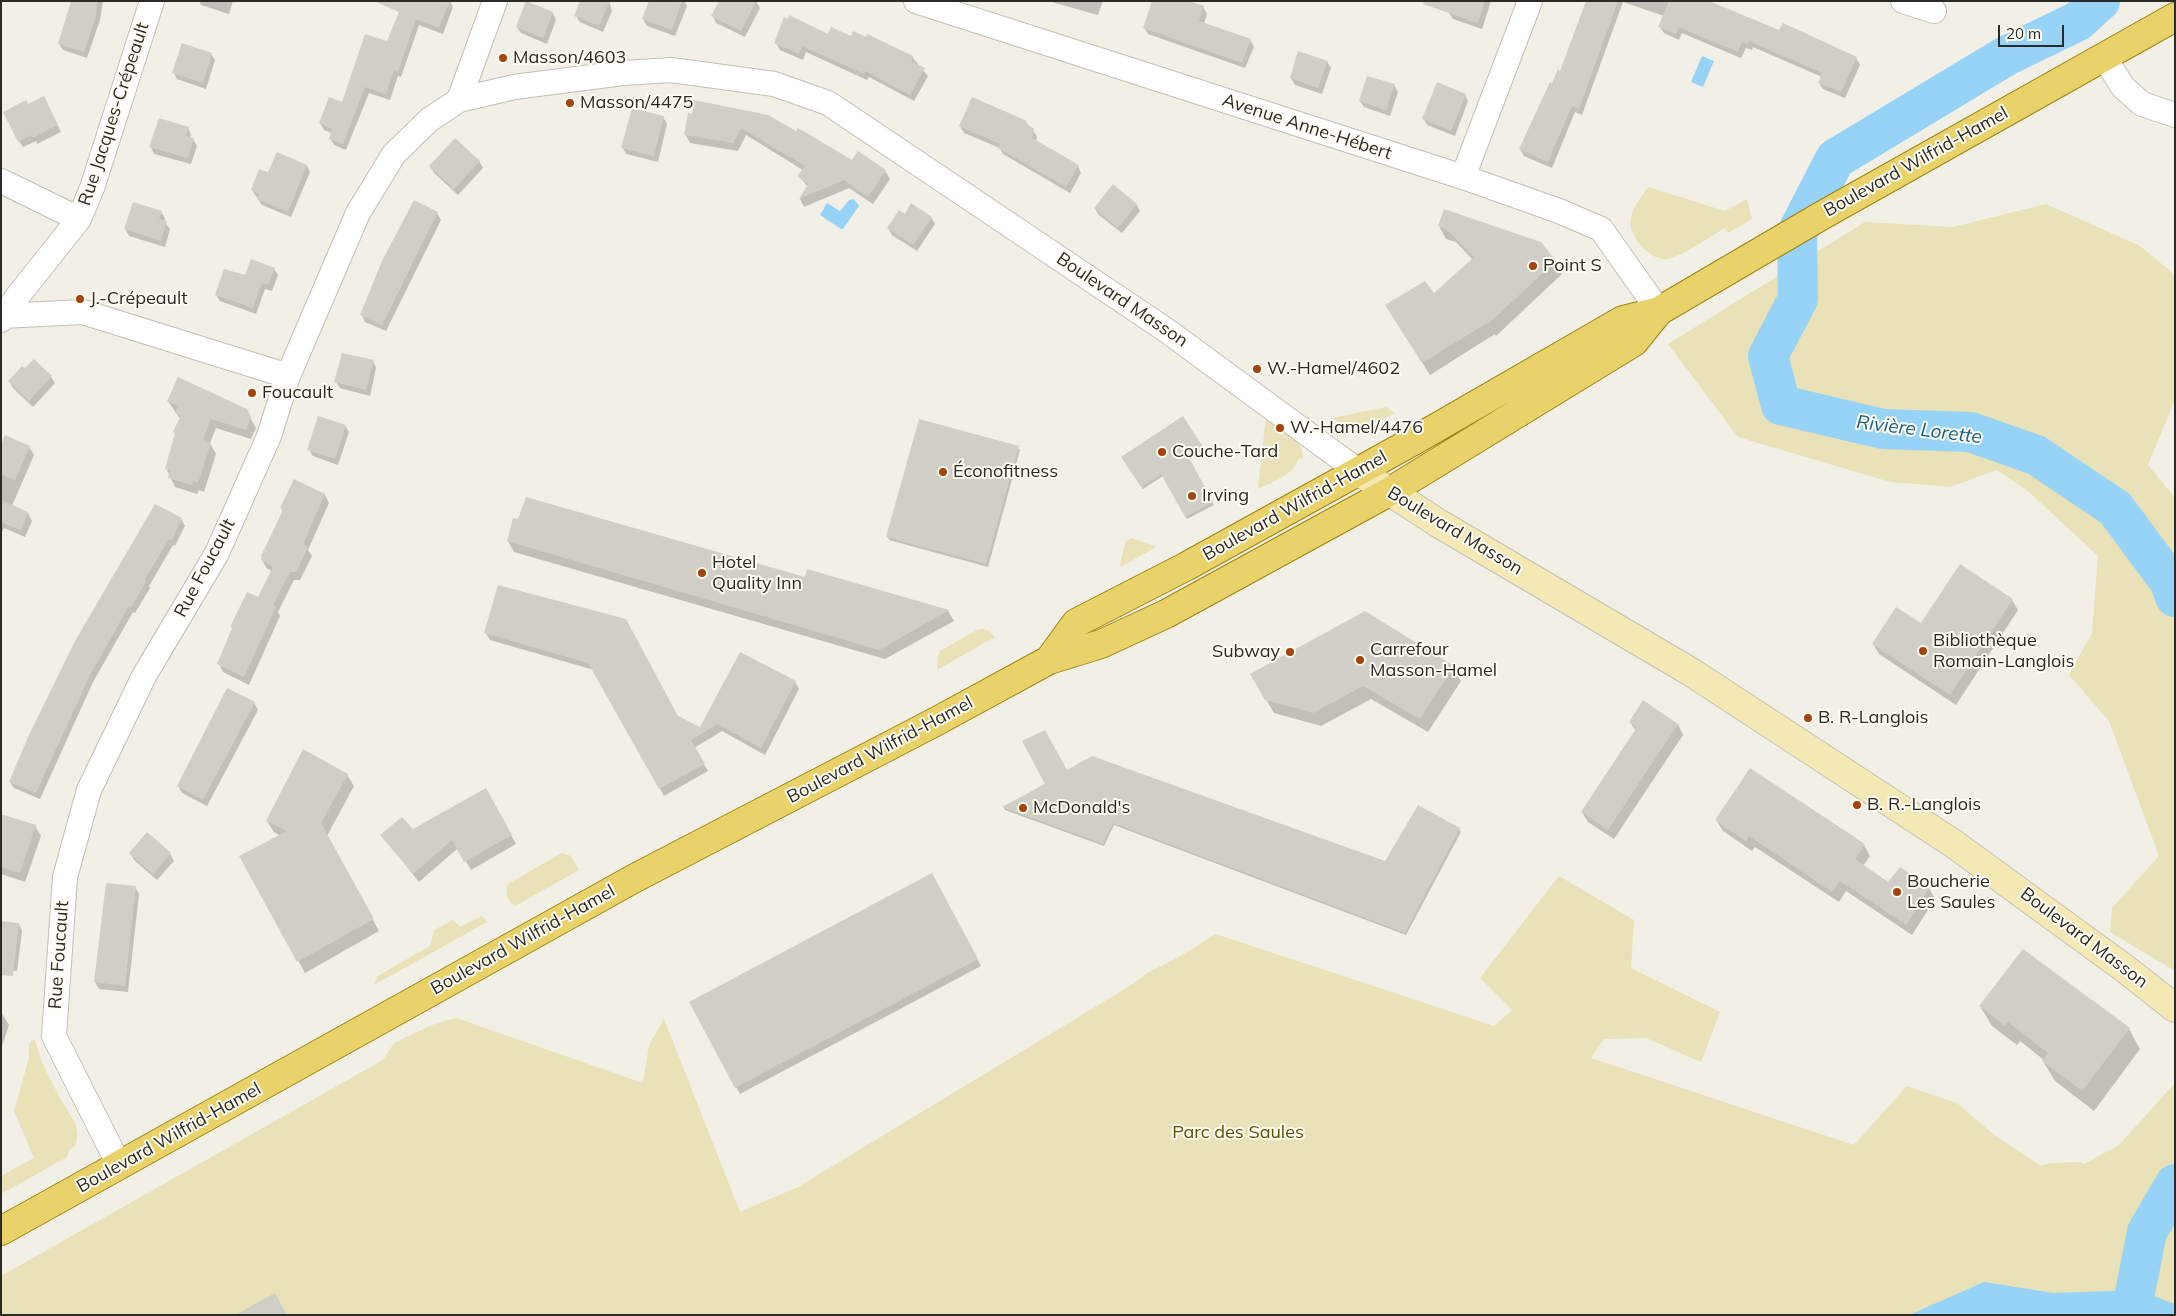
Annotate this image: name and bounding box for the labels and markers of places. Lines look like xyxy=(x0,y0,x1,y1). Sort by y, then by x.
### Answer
place label: Masson/4603 xyxy=(513,47,626,69)
marker: Masson/4603 xyxy=(497,52,509,64)
place label: Masson/4475 xyxy=(580,92,693,114)
marker: Masson/4475 xyxy=(564,97,576,109)
place label: Point S xyxy=(1543,255,1602,277)
marker: Point S xyxy=(1527,260,1539,272)
place label: J.-Crépeault xyxy=(90,288,188,310)
marker: J.-Crépeault xyxy=(74,293,86,305)
place label: W.-Hamel/4602 xyxy=(1267,358,1400,380)
marker: W.-Hamel/4602 xyxy=(1251,363,1263,375)
place label: Foucault xyxy=(262,382,333,404)
marker: Foucault xyxy=(246,387,258,399)
place label: W.-Hamel/4476 xyxy=(1290,417,1423,439)
marker: W.-Hamel/4476 xyxy=(1274,422,1286,434)
place label: Couche-Tard xyxy=(1172,441,1278,463)
marker: Couche-Tard xyxy=(1156,446,1168,458)
place label: Éconofitness xyxy=(953,461,1058,483)
marker: Éconofitness xyxy=(937,466,949,478)
place label: Irving xyxy=(1202,485,1249,507)
marker: Irving xyxy=(1186,490,1198,502)
place label: Hotel Quality Inn xyxy=(712,552,802,594)
marker: Hotel Quality Inn xyxy=(696,567,708,579)
place label: Bibliothèque Romain-Langlois xyxy=(1933,630,2074,672)
place label: Carrefour Masson-Hamel xyxy=(1370,639,1497,682)
place label: Subway xyxy=(1212,641,1280,663)
marker: Bibliothèque Romain-Langlois xyxy=(1917,645,1929,657)
marker: Subway xyxy=(1284,646,1296,658)
marker: Carrefour Masson-Hamel xyxy=(1354,654,1366,666)
place label: B. R-Langlois xyxy=(1818,707,1929,729)
marker: B. R-Langlois xyxy=(1802,712,1814,724)
place label: B. R.-Langlois xyxy=(1867,794,1981,816)
place label: McDonald's xyxy=(1033,797,1130,819)
marker: B. R.-Langlois xyxy=(1851,799,1863,811)
marker: McDonald's xyxy=(1017,802,1029,814)
place label: Boucherie Les Saules xyxy=(1907,871,1996,914)
marker: Boucherie Les Saules xyxy=(1891,886,1903,898)

